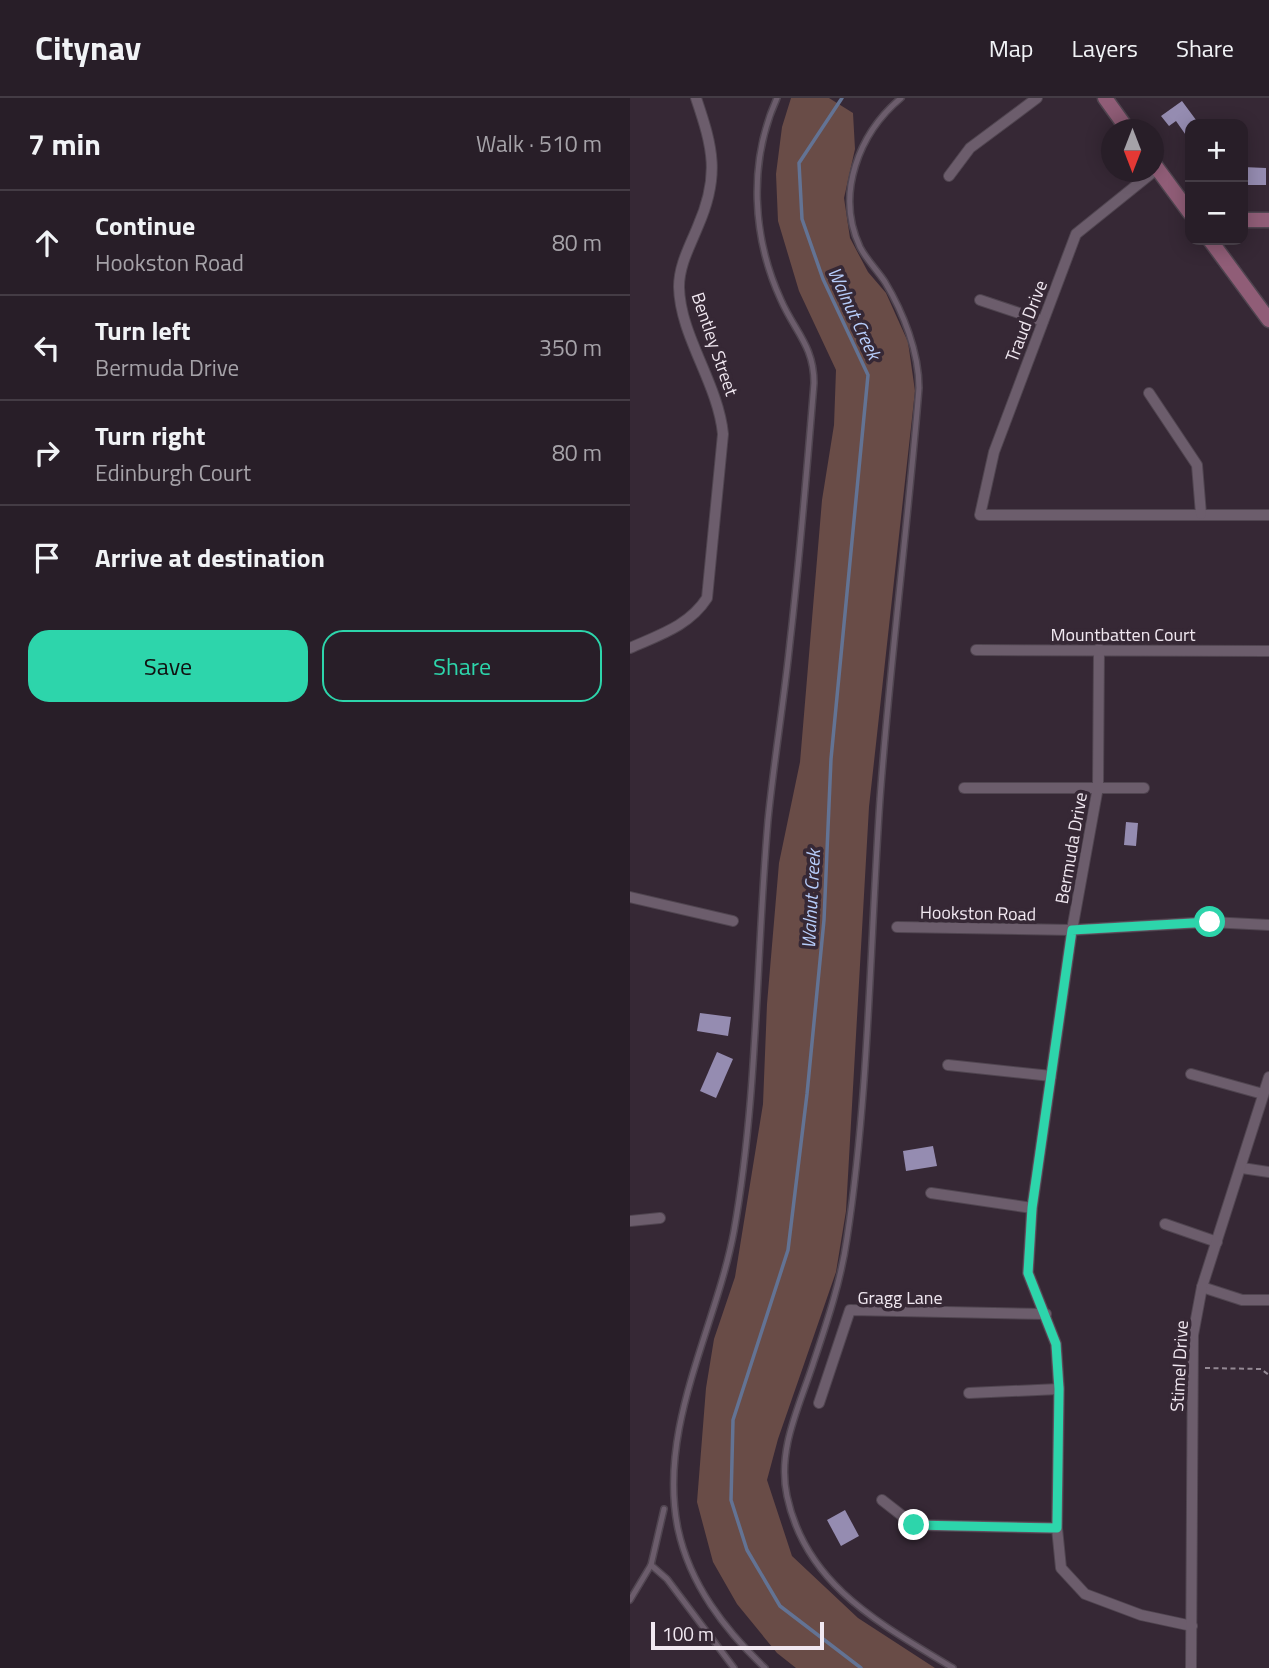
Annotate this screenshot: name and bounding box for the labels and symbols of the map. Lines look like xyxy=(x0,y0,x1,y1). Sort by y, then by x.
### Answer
north arrow xyxy=(1101,119,1164,182)
water label: Walnut Creek xyxy=(821,262,890,366)
street label: Traud Drive xyxy=(998,276,1054,366)
street label: Bentley Street xyxy=(685,288,746,400)
street label: Mountbatten Court xyxy=(1050,621,1196,648)
street label: Bermuda Drive xyxy=(1048,790,1094,906)
water label: Walnut Creek xyxy=(793,846,827,949)
street label: Hookston Road xyxy=(920,898,1036,928)
route start xyxy=(1194,906,1225,937)
street label: Gragg Lane xyxy=(857,1284,943,1311)
street label: Stimel Drive xyxy=(1163,1320,1195,1412)
route end xyxy=(898,1509,929,1540)
scale bar xyxy=(651,1619,824,1651)

